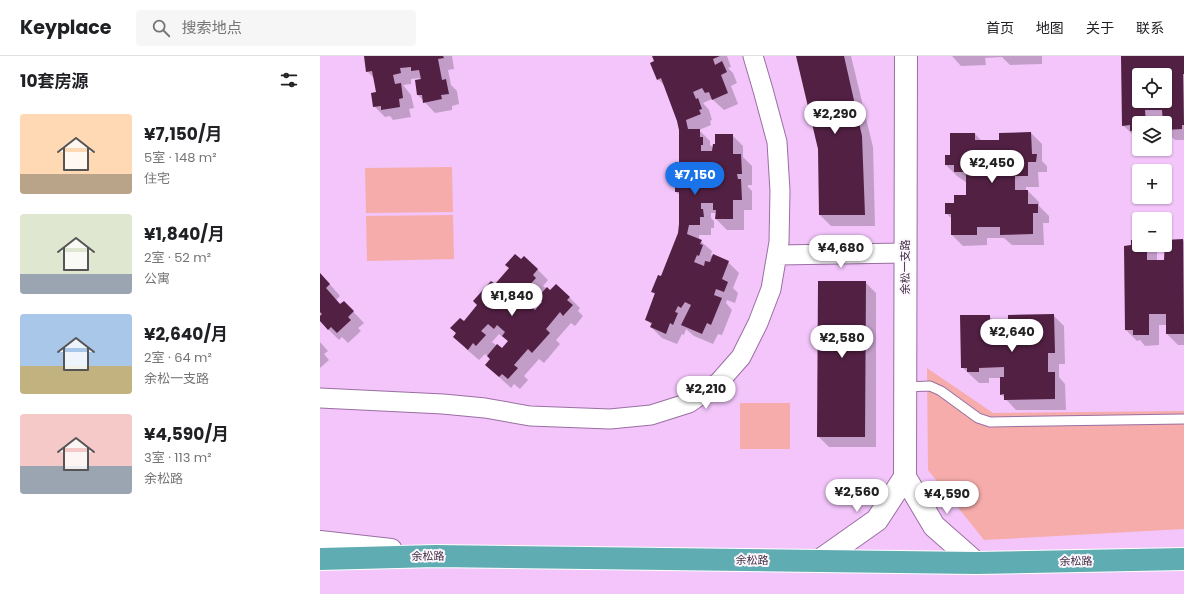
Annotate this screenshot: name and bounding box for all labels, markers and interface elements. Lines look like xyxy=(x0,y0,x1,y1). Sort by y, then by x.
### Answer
search box xyxy=(136,10,416,46)
text: Keyplace xyxy=(20,14,112,41)
icon: search xyxy=(150,17,172,39)
text: 搜索地点 xyxy=(182,17,242,38)
text: 首页 xyxy=(986,18,1014,38)
text: 地图 xyxy=(1036,18,1064,38)
text: 关于 xyxy=(1086,18,1114,38)
text: 联系 xyxy=(1136,18,1164,38)
map controls xyxy=(1132,68,1172,252)
button: locate xyxy=(1132,68,1172,108)
text: 10套房源 xyxy=(20,69,88,93)
icon: filters xyxy=(278,69,300,91)
pin: ¥2,290 xyxy=(802,101,868,135)
text: ¥2,290 xyxy=(813,104,857,123)
button: layers xyxy=(1132,116,1172,156)
text: ¥7,150/月 xyxy=(144,122,223,146)
icon: home xyxy=(52,130,100,178)
text: 5室 · 148 m² xyxy=(144,148,217,167)
pin: ¥2,450 xyxy=(959,150,1025,184)
text: ¥2,450 xyxy=(969,153,1015,172)
pin: ¥7,150 xyxy=(662,162,728,196)
button: + xyxy=(1132,164,1172,204)
text: ¥7,150 xyxy=(674,165,716,184)
text: 住宅 xyxy=(144,169,170,188)
button: − xyxy=(1132,212,1172,252)
text: ¥1,840/月 xyxy=(144,222,225,246)
icon: home xyxy=(52,230,100,278)
pin: ¥4,680 xyxy=(808,235,874,269)
text: ¥4,680 xyxy=(818,238,864,257)
street label: 余松一支路 xyxy=(897,240,913,295)
text: 2室 · 52 m² xyxy=(144,248,211,267)
text: 公寓 xyxy=(144,269,170,288)
pin: ¥1,840 xyxy=(479,283,545,317)
text: ¥1,840 xyxy=(490,286,534,305)
pin: ¥2,640 xyxy=(979,319,1045,353)
text: ¥2,640/月 xyxy=(144,322,228,346)
text: ¥2,640 xyxy=(989,322,1035,341)
pin: ¥2,580 xyxy=(809,325,875,359)
text: ¥2,580 xyxy=(819,328,865,347)
icon: home xyxy=(52,330,100,378)
text: 2室 · 64 m² xyxy=(144,348,212,367)
text: 余松一支路 xyxy=(144,369,209,388)
pin: ¥2,210 xyxy=(673,376,739,410)
text: ¥2,210 xyxy=(686,379,726,398)
text: ¥4,590/月 xyxy=(144,422,229,446)
icon: home xyxy=(52,430,100,478)
text: 3室 · 113 m² xyxy=(144,448,211,467)
text: 余松路 xyxy=(144,469,183,488)
pin: ¥2,560 xyxy=(824,479,890,513)
pin: ¥4,590 xyxy=(914,481,980,515)
text: ¥2,560 xyxy=(834,482,880,501)
text: ¥4,590 xyxy=(924,484,970,503)
street label: 余松路 xyxy=(411,548,445,564)
street label: 余松路 xyxy=(735,552,769,568)
street label: 余松路 xyxy=(1059,553,1093,569)

